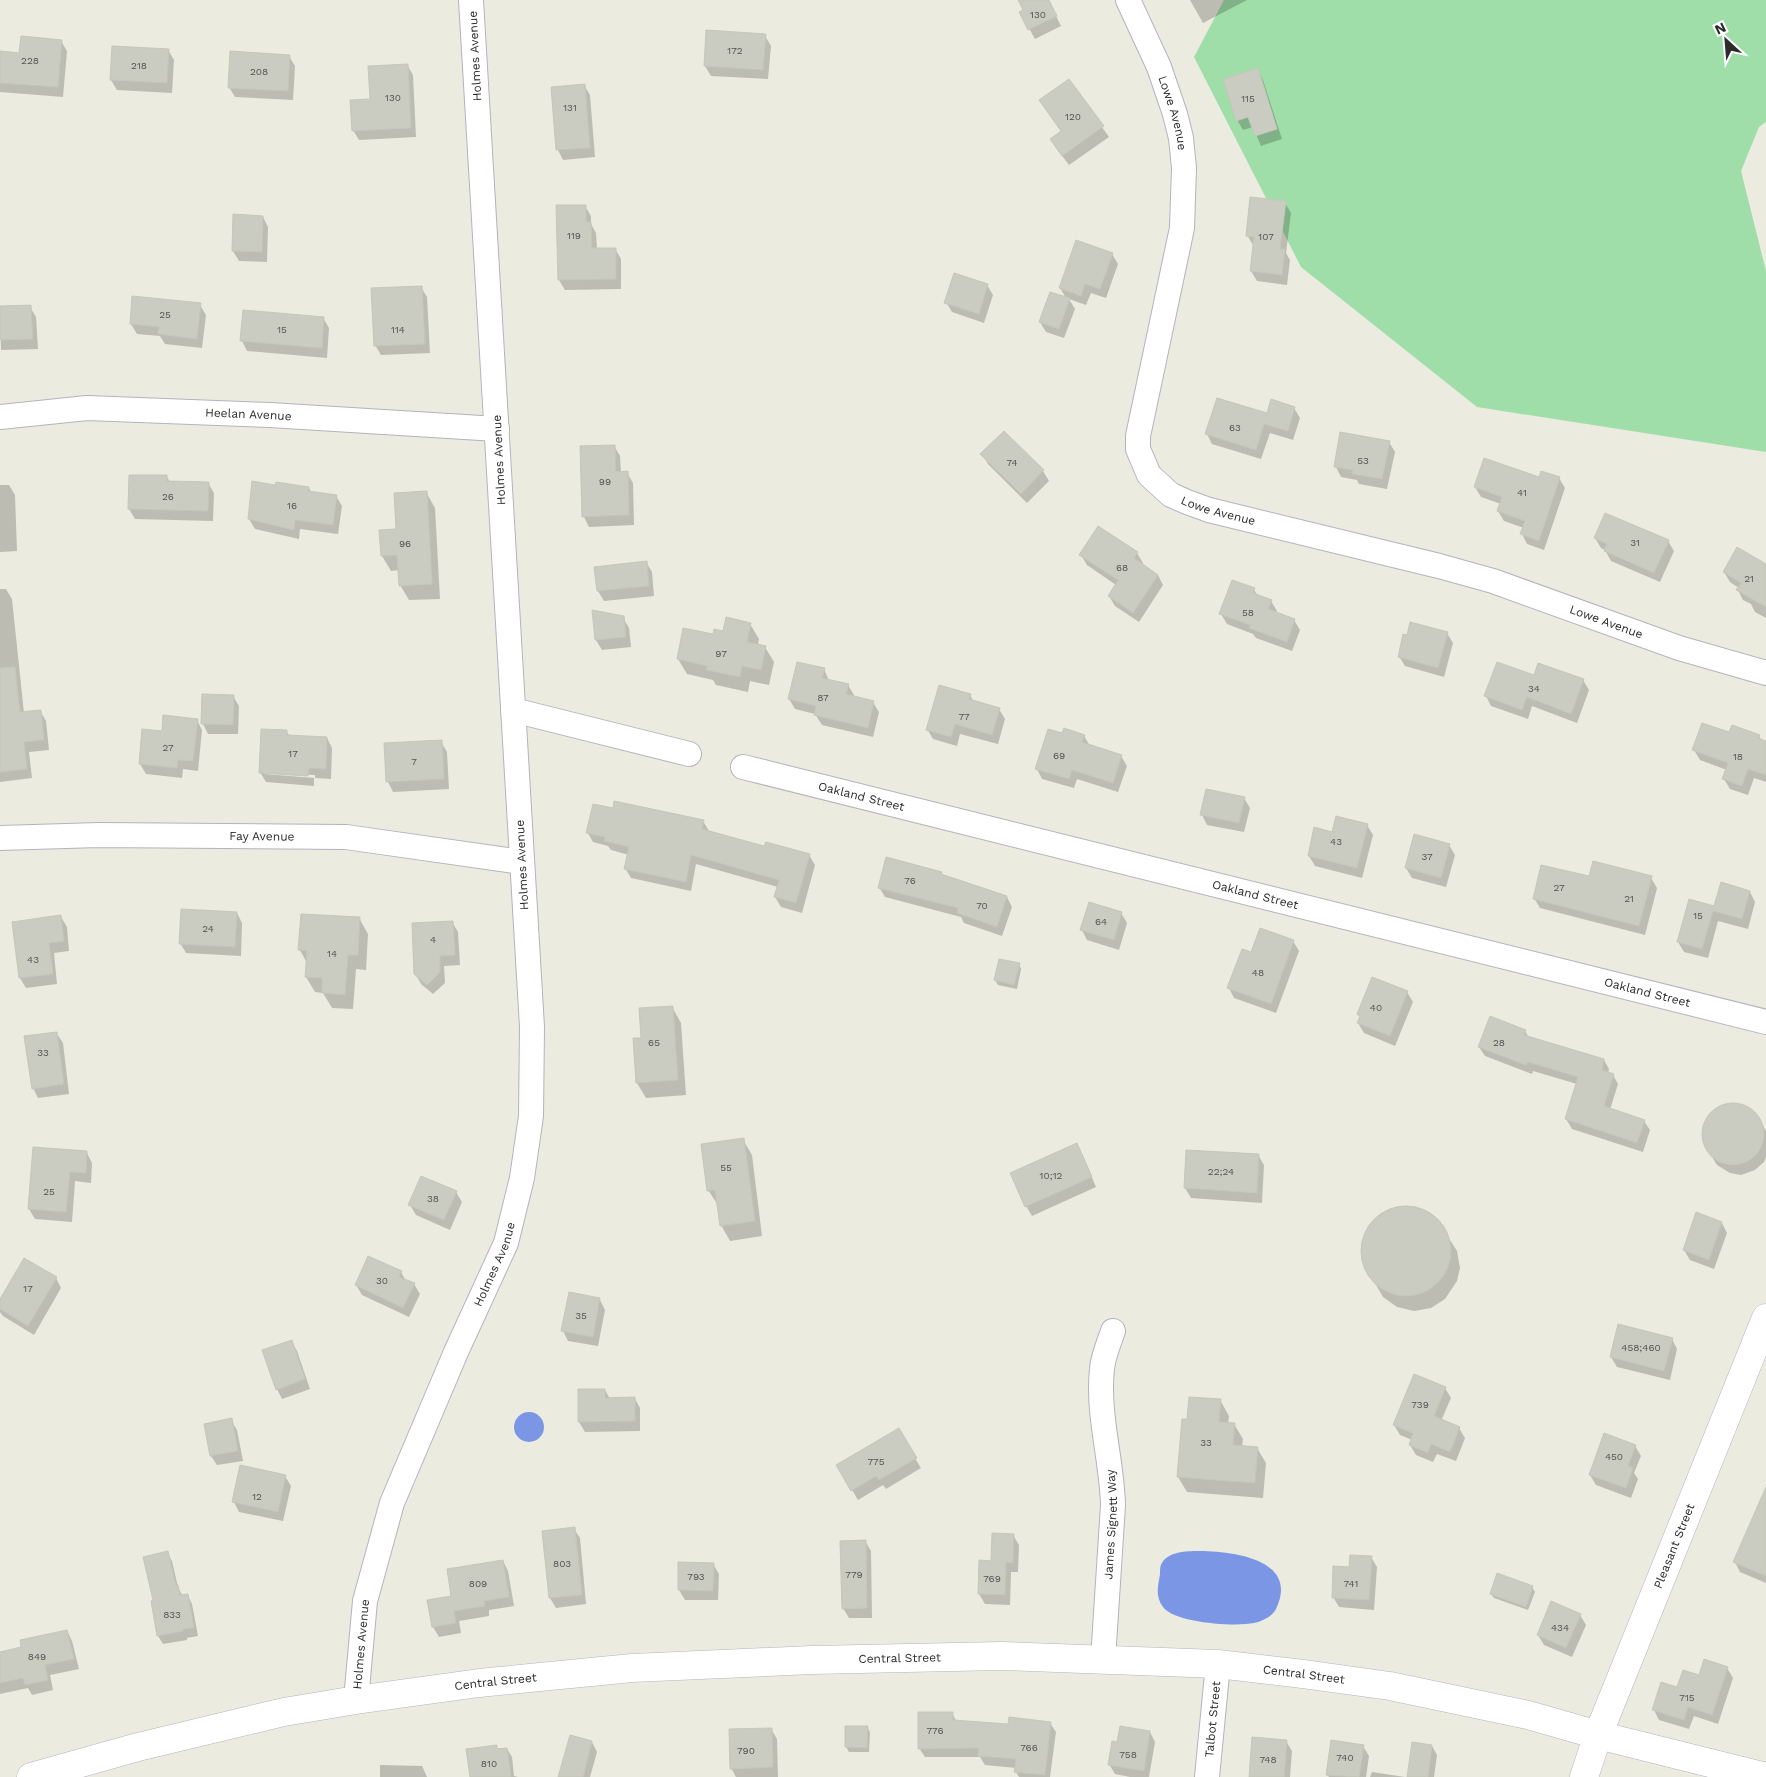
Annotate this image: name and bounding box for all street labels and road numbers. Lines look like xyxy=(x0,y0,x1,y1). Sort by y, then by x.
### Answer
street label: Holmes Avenue xyxy=(466,10,484,101)
street label: Lowe Avenue xyxy=(1156,74,1189,151)
street label: Heelan Avenue xyxy=(205,406,292,423)
street label: Holmes Avenue xyxy=(490,414,508,505)
street label: Lowe Avenue xyxy=(1179,493,1257,528)
street label: Lowe Avenue xyxy=(1568,602,1645,641)
street label: Oakland Street xyxy=(817,779,906,814)
street label: Holmes Avenue xyxy=(513,819,531,910)
street label: Fay Avenue xyxy=(229,829,295,844)
street label: Oakland Street xyxy=(1211,877,1300,912)
street label: Oakland Street xyxy=(1603,975,1692,1010)
street label: Holmes Avenue xyxy=(471,1221,518,1309)
street label: James Signett Way xyxy=(1101,1468,1120,1580)
street label: Pleasant Street xyxy=(1651,1501,1698,1591)
street label: Holmes Avenue xyxy=(350,1599,372,1690)
street label: Central Street xyxy=(858,1650,941,1666)
street label: Central Street xyxy=(1262,1662,1346,1687)
street label: Central Street xyxy=(454,1670,537,1693)
street label: Talbot Street xyxy=(1202,1681,1223,1758)

